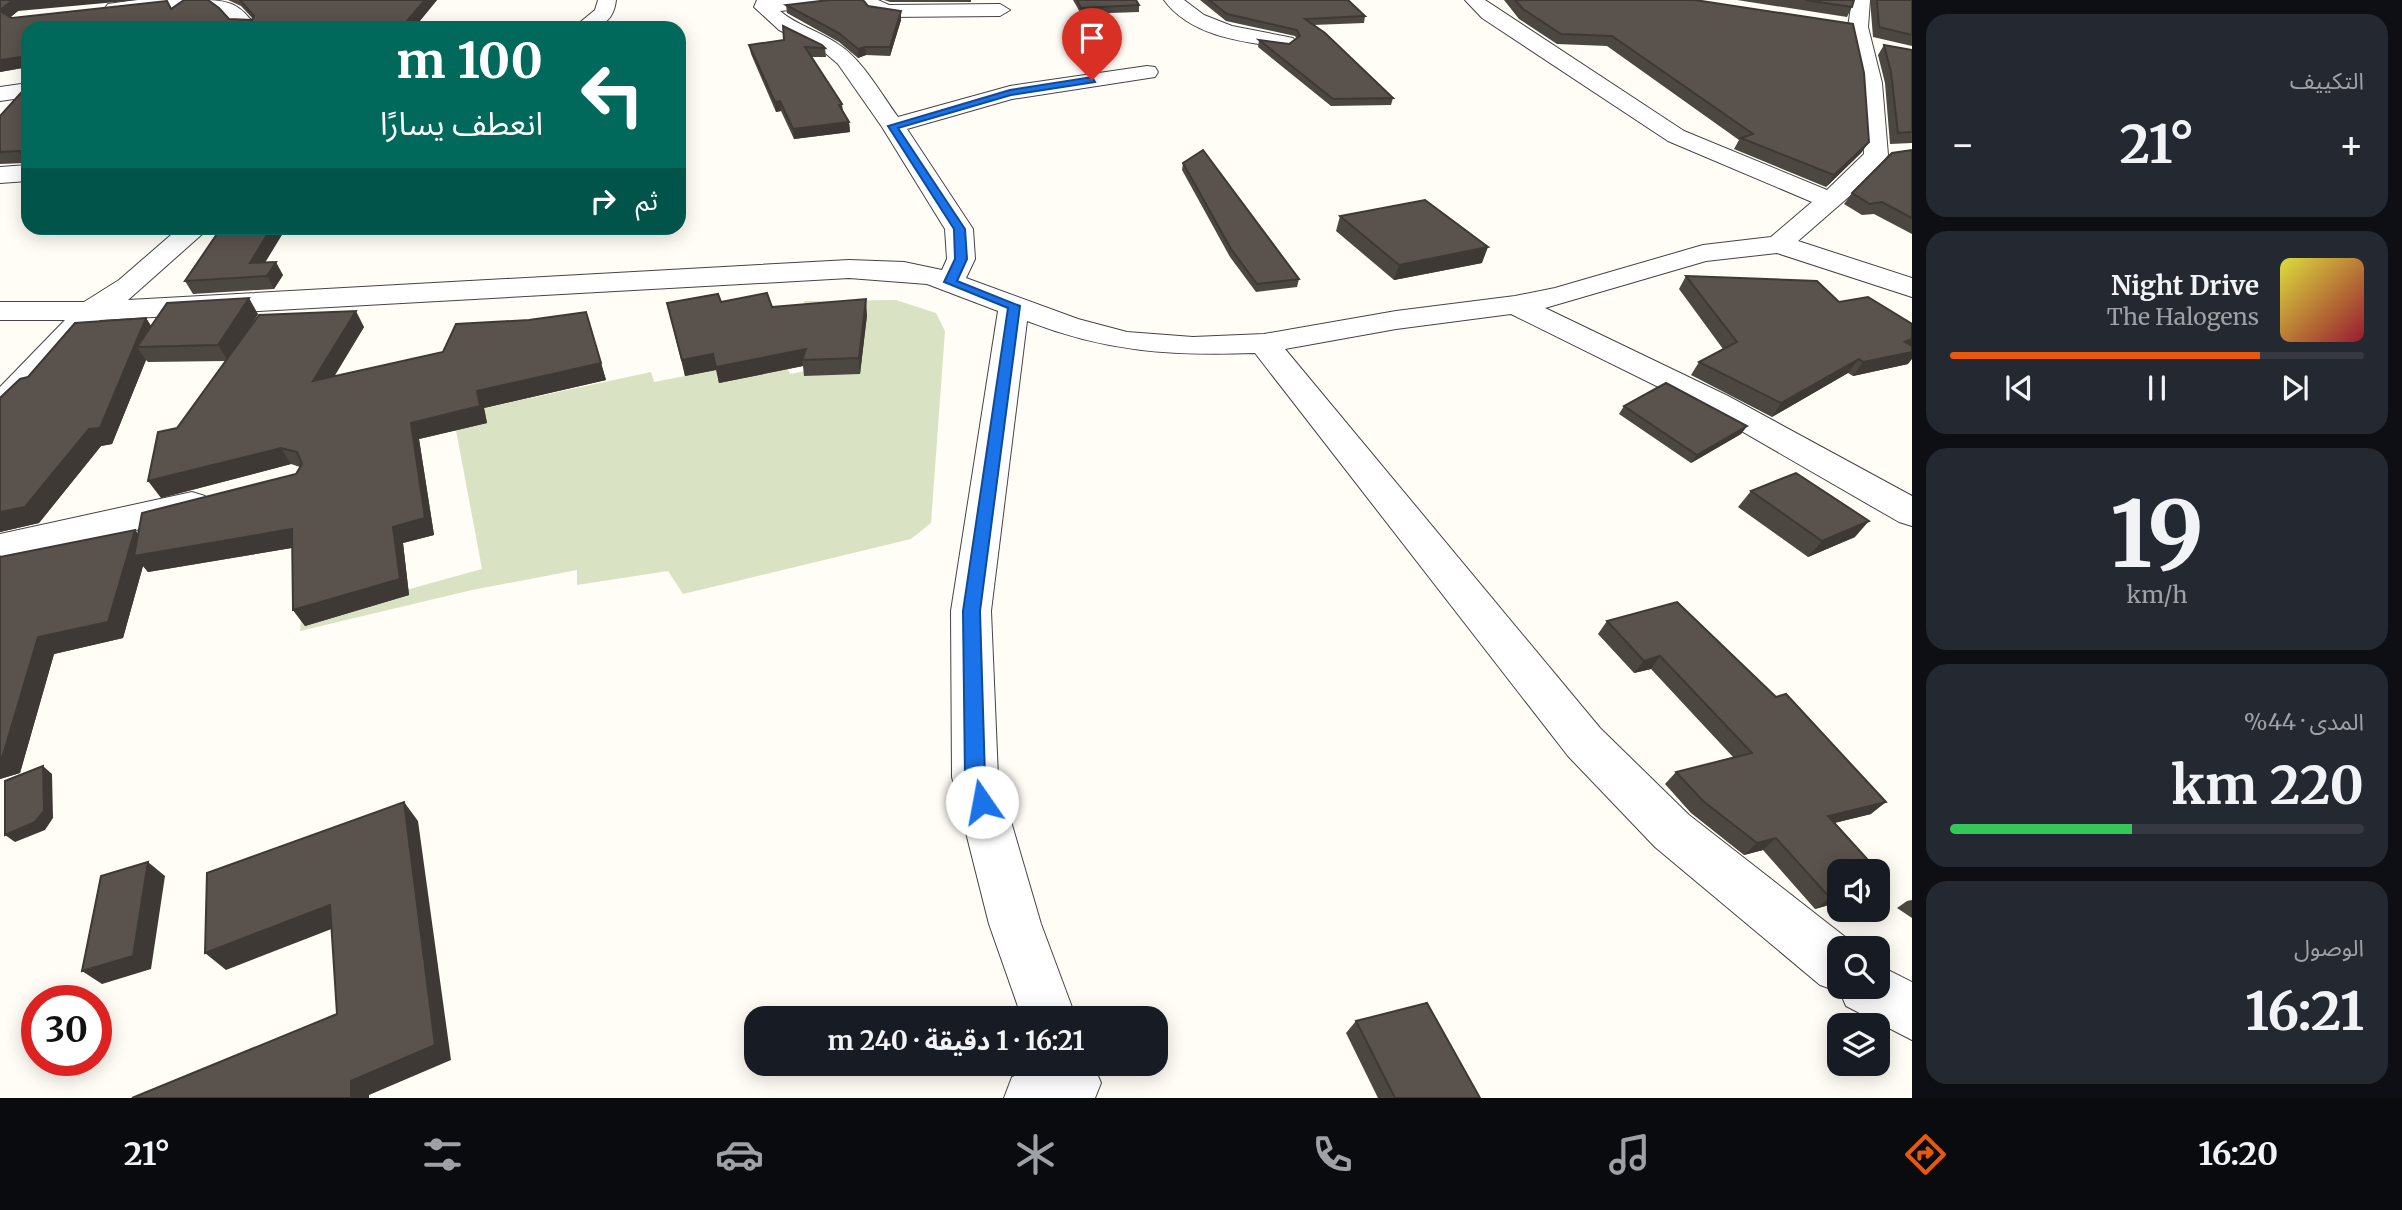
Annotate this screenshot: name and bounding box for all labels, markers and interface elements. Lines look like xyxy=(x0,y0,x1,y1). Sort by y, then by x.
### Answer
pin xyxy=(1062,8,1122,80)
icon: arrive xyxy=(1073,19,1111,57)
text: 100 m xyxy=(396,30,543,91)
icon: left xyxy=(567,49,658,140)
text: التكييف xyxy=(2290,66,2364,95)
text: انعطف يسارًا xyxy=(380,104,543,144)
text: 21° xyxy=(2119,112,2195,177)
text: − xyxy=(1950,121,1975,168)
text: + xyxy=(2339,121,2364,168)
icon: right xyxy=(584,182,622,220)
text: ثم xyxy=(636,184,658,217)
text: Night Drive xyxy=(2111,269,2259,302)
text: The Halogens xyxy=(2107,302,2259,331)
icon: previous xyxy=(2000,369,2038,407)
icon: pause xyxy=(2138,369,2176,407)
icon: next xyxy=(2276,369,2314,407)
text: 19 xyxy=(2110,477,2204,592)
text: km/h xyxy=(2127,580,2187,609)
text: المدى · 44% xyxy=(2244,707,2364,736)
text: 220 km xyxy=(2171,753,2364,818)
position arrow xyxy=(945,765,1019,839)
map controls xyxy=(1827,859,1890,1076)
button: sound xyxy=(1827,859,1890,922)
text: الوصول xyxy=(2294,933,2364,962)
button: search xyxy=(1827,936,1890,999)
text: 16:21 xyxy=(2245,979,2364,1044)
speed limit sign: 30 xyxy=(21,985,112,1076)
button: layers xyxy=(1827,1013,1890,1076)
text: 16:21 · 1 دقيقة · 240 m xyxy=(827,1024,1085,1057)
icon: filters xyxy=(418,1130,467,1179)
icon: car xyxy=(715,1130,764,1179)
icon: climate xyxy=(1011,1130,1060,1179)
icon: phone xyxy=(1308,1130,1357,1179)
icon: music xyxy=(1605,1130,1654,1179)
icon: directions xyxy=(1901,1130,1950,1179)
text: 21° xyxy=(124,1134,170,1174)
text: 16:20 xyxy=(2198,1134,2278,1174)

